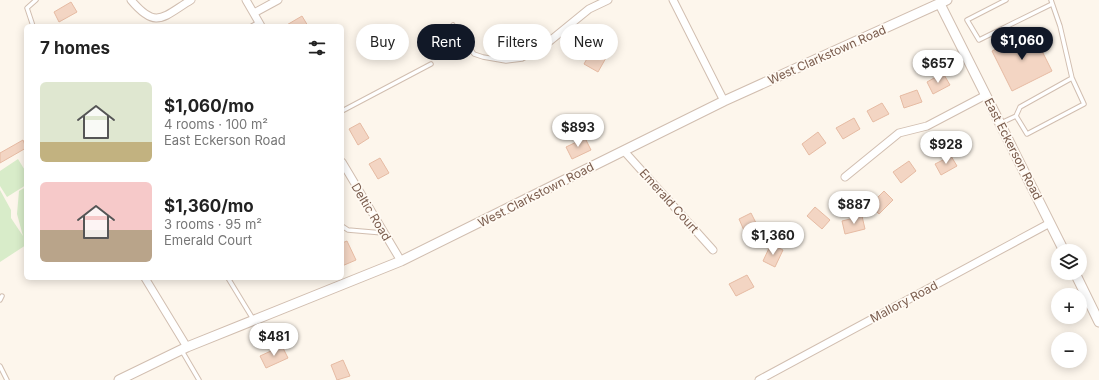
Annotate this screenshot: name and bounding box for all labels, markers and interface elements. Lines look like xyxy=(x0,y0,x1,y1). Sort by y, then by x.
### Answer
street label: West Clarkstown Road xyxy=(765,22,888,87)
chip: Buy xyxy=(356,24,409,60)
chip: Rent xyxy=(417,24,475,60)
chip: Filters xyxy=(483,24,552,60)
chip: New xyxy=(560,24,618,60)
pin: $1,060 xyxy=(989,27,1055,61)
text: $1,060 xyxy=(1000,32,1044,48)
icon: filters xyxy=(306,37,328,59)
text: 7 homes xyxy=(40,38,110,58)
pin: $657 xyxy=(914,50,962,84)
text: $657 xyxy=(922,55,954,71)
street label: East Eckerson Road xyxy=(981,95,1046,202)
text: $1,060/mo xyxy=(164,96,254,116)
icon: home xyxy=(72,98,120,146)
pin: $893 xyxy=(554,114,602,148)
text: 4 rooms · 100 m² xyxy=(164,116,268,132)
text: $893 xyxy=(561,119,595,135)
pin: $928 xyxy=(922,131,970,165)
text: East Eckerson Road xyxy=(164,132,286,148)
text: $928 xyxy=(929,136,963,152)
street label: West Clarkstown Road xyxy=(475,159,596,230)
street label: Emerald Court xyxy=(637,165,702,236)
street label: Deltic Road xyxy=(348,180,395,243)
pin: $887 xyxy=(830,191,878,225)
text: $1,360/mo xyxy=(164,196,254,216)
text: $887 xyxy=(838,196,871,212)
icon: home xyxy=(72,198,120,246)
text: 3 rooms · 95 m² xyxy=(164,216,262,232)
pin: $1,360 xyxy=(740,222,806,256)
text: $1,360 xyxy=(751,227,795,243)
text: Emerald Court xyxy=(164,232,252,248)
map controls xyxy=(1051,244,1087,368)
button: layers xyxy=(1051,244,1087,280)
street label: Mallory Road xyxy=(867,277,940,326)
button: + xyxy=(1051,288,1087,324)
pin: $481 xyxy=(250,323,298,357)
text: $481 xyxy=(258,328,290,344)
button: − xyxy=(1051,332,1087,368)

